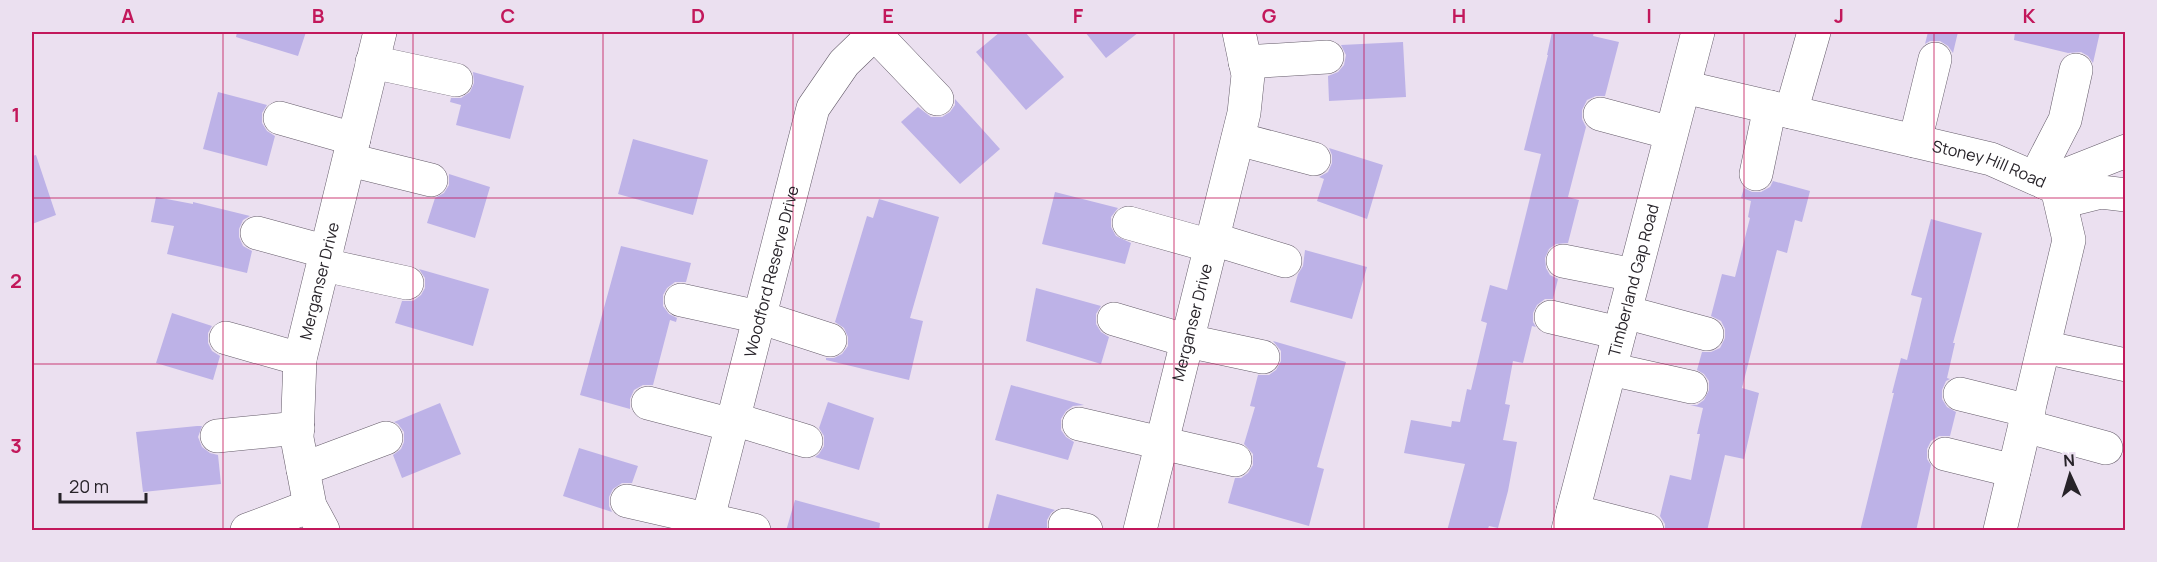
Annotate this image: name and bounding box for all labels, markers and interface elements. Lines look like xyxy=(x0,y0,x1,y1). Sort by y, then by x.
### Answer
text: A xyxy=(121,2,135,29)
text: B xyxy=(312,2,325,29)
text: C xyxy=(501,2,515,29)
text: D xyxy=(691,2,705,29)
text: E xyxy=(882,2,894,29)
text: F xyxy=(1073,2,1084,29)
text: G xyxy=(1262,2,1277,29)
text: H xyxy=(1452,2,1466,29)
text: I xyxy=(1646,2,1652,29)
text: J xyxy=(1834,2,1844,29)
text: K xyxy=(2023,2,2036,29)
text: 1 xyxy=(12,101,20,128)
street label: Stoney Hill Road xyxy=(1930,135,2050,193)
street label: Woodford Reserve Drive xyxy=(739,183,804,360)
street label: Timberland Gap Road xyxy=(1603,202,1664,359)
street label: Merganser Drive xyxy=(294,220,344,342)
street label: Merganser Drive xyxy=(1167,261,1217,383)
text: 2 xyxy=(10,267,22,294)
text: 3 xyxy=(10,432,22,459)
north arrow xyxy=(2040,445,2100,505)
text: N xyxy=(2062,449,2075,471)
scale bar xyxy=(60,466,146,504)
text: 20 m xyxy=(69,474,109,498)

